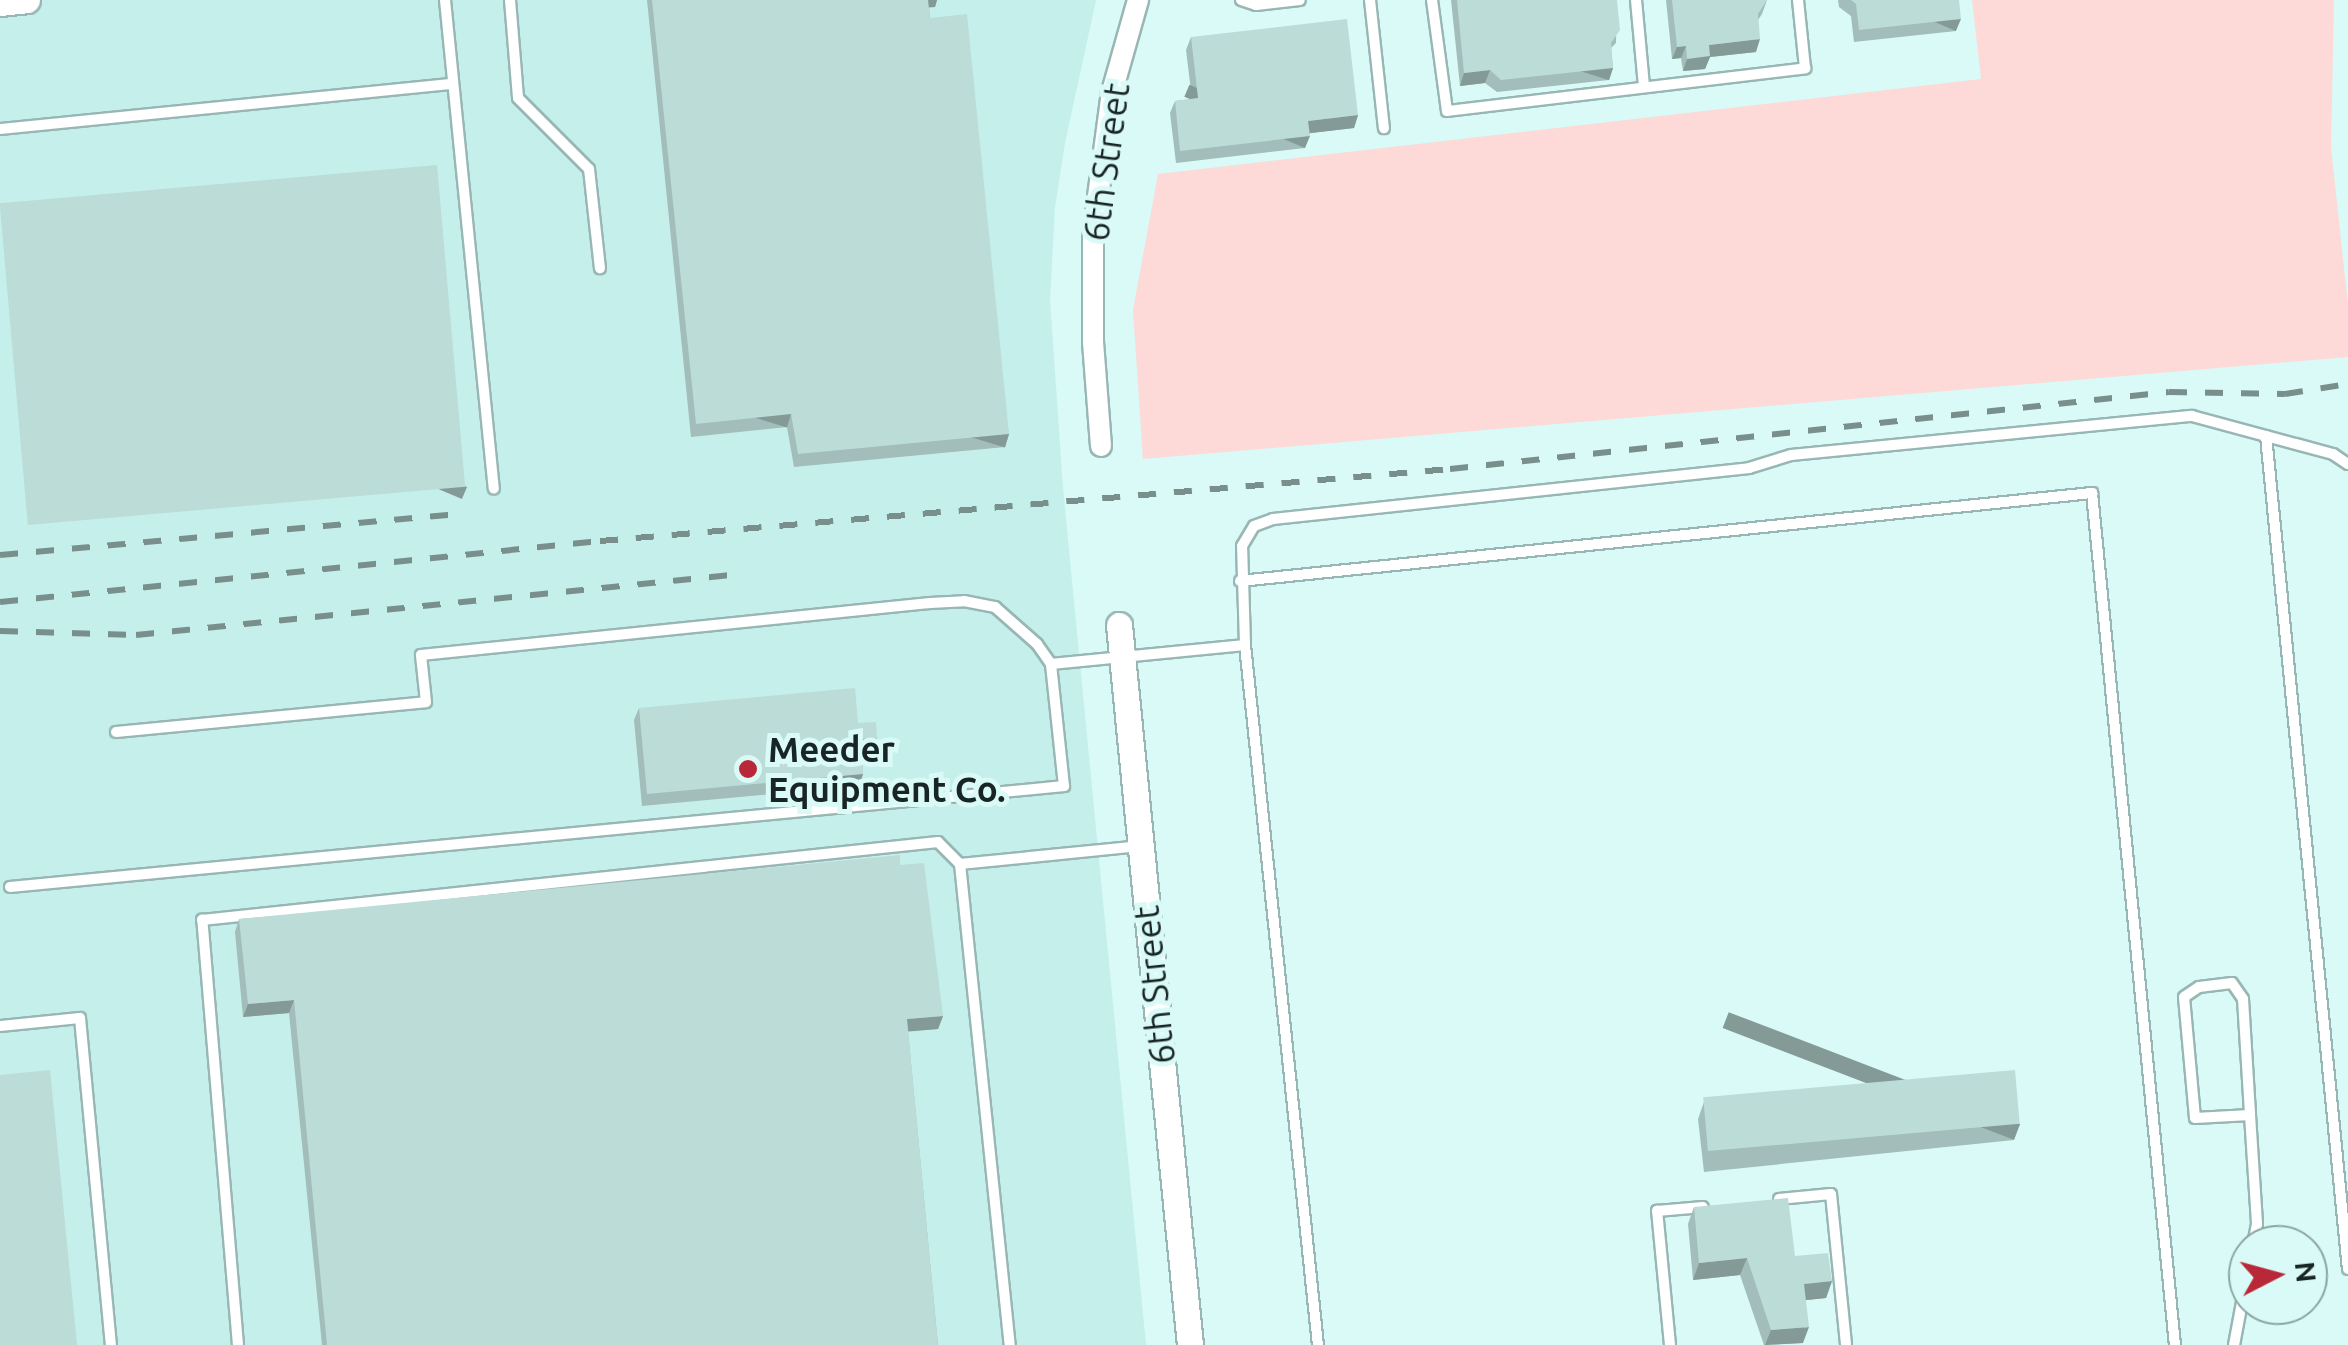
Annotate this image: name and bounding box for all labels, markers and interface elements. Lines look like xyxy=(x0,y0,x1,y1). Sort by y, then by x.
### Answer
street label: 6th Street xyxy=(1074,80,1138,244)
place label: Meeder Equipment Co. xyxy=(768,728,1006,810)
marker: Meeder Equipment Co. xyxy=(737,758,759,780)
street label: 6th Street xyxy=(1125,904,1183,1066)
north arrow xyxy=(2228,1225,2328,1325)
text: N xyxy=(2290,1260,2323,1284)

